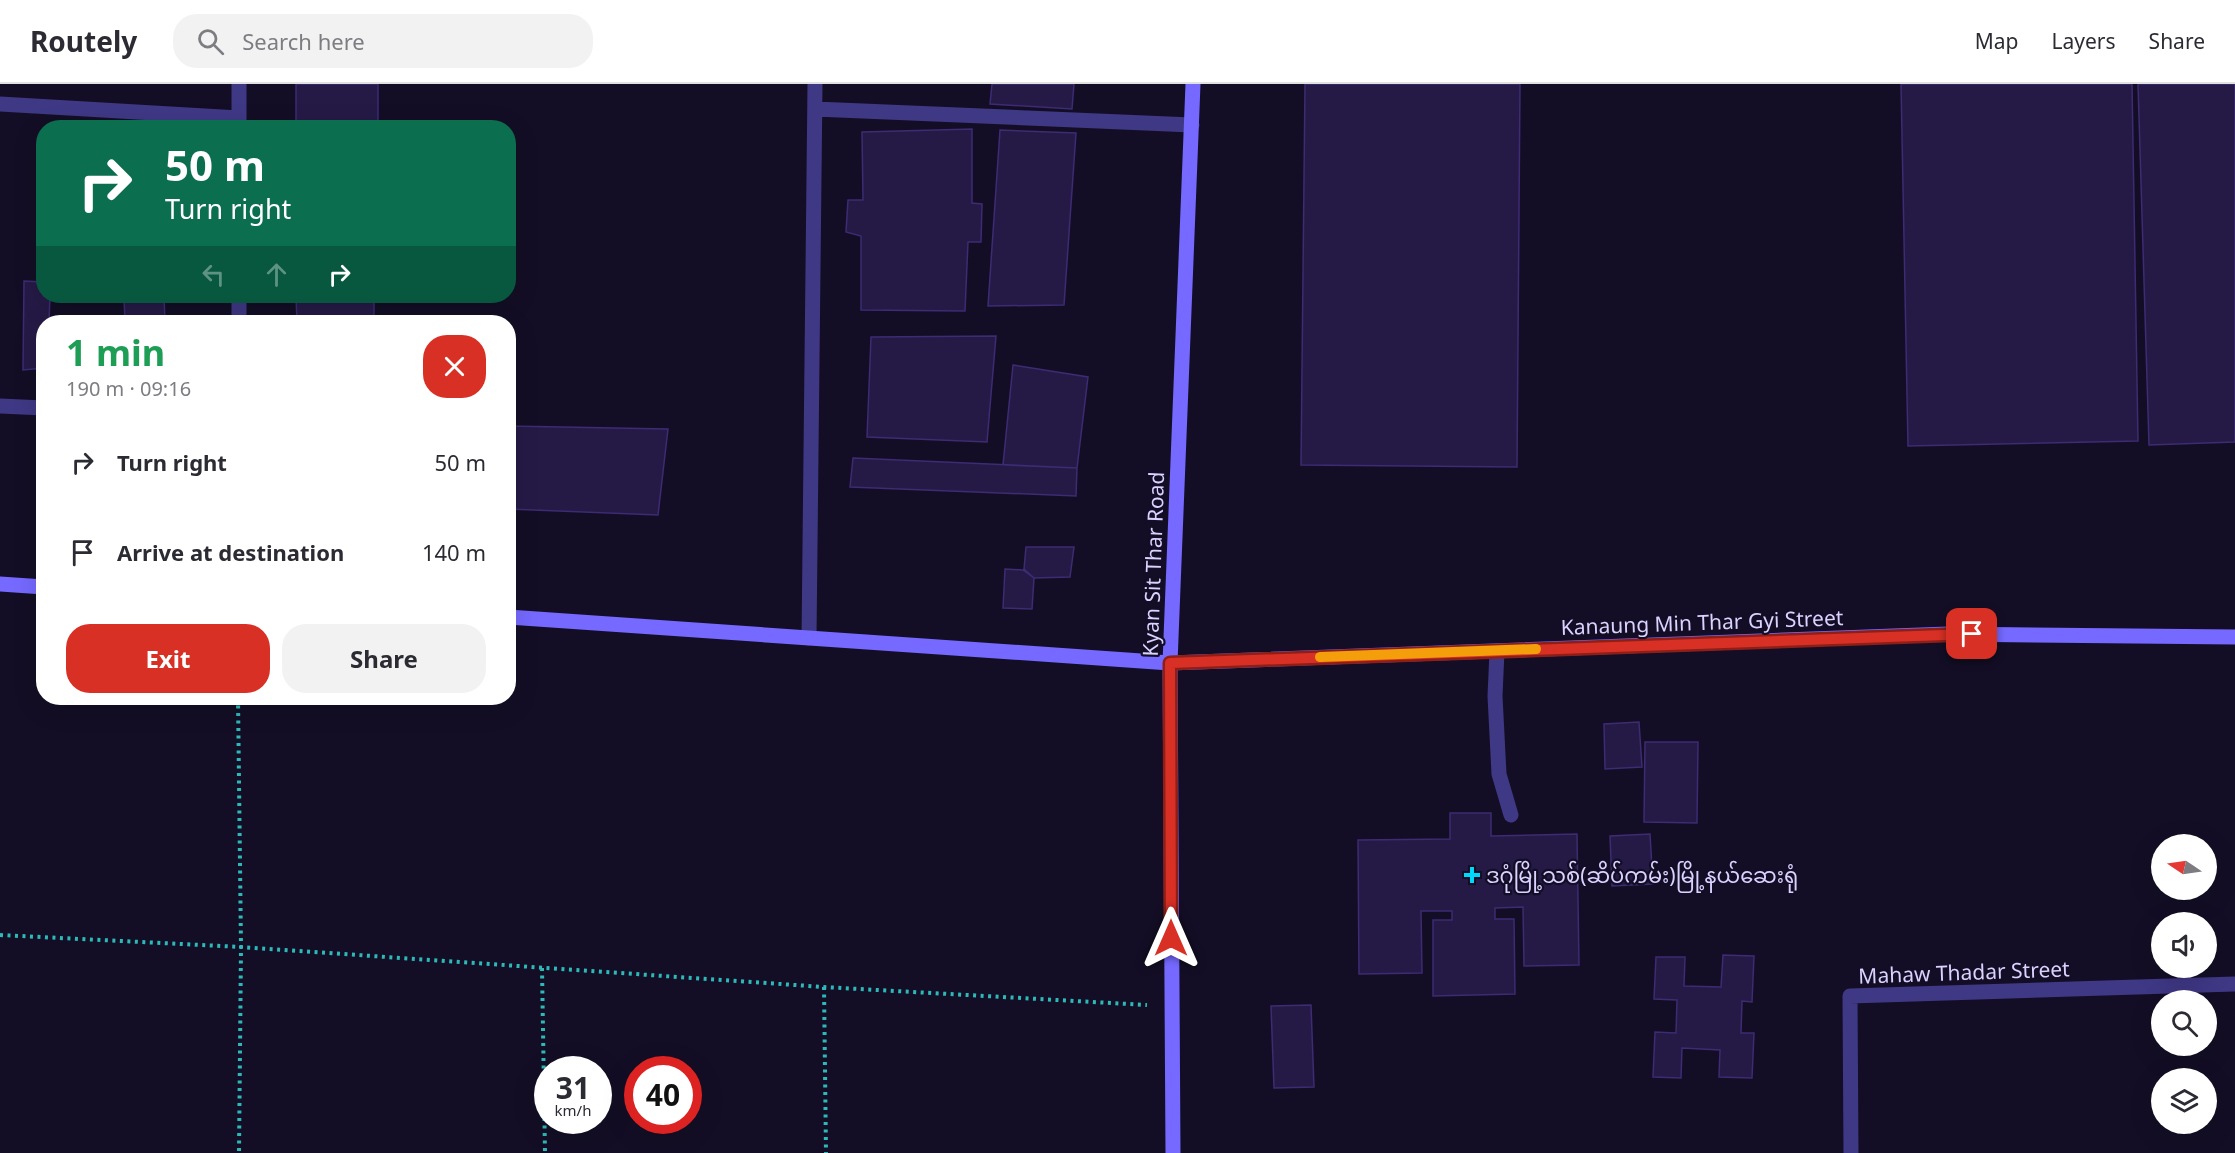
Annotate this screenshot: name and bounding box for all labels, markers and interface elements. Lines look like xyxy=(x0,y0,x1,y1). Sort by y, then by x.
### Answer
search box xyxy=(173,14,593,68)
text: Routely xyxy=(30,22,137,60)
icon: search xyxy=(194,25,227,58)
text: Search here xyxy=(242,26,365,56)
text: Map xyxy=(1975,27,2019,55)
text: Layers xyxy=(2052,27,2116,55)
text: Share xyxy=(2149,27,2205,55)
text: 50 m xyxy=(165,136,265,193)
icon: right xyxy=(66,144,144,222)
text: Turn right xyxy=(165,190,291,227)
icon: left xyxy=(197,258,230,291)
icon: ahead xyxy=(260,258,293,291)
icon: right xyxy=(323,258,356,291)
text: 1 min xyxy=(66,328,165,377)
button: close xyxy=(423,335,486,398)
text: 190 m · 09:16 xyxy=(66,375,191,402)
icon: right xyxy=(66,446,99,479)
text: Turn right xyxy=(117,447,227,477)
text: 50 m xyxy=(435,447,486,477)
street label: Kyan Sit Thar Road xyxy=(1136,471,1170,657)
icon: arrive xyxy=(66,536,99,569)
text: Arrive at destination xyxy=(117,537,344,567)
text: 140 m xyxy=(422,537,486,567)
street label: Kanaung Min Thar Gyi Street xyxy=(1560,603,1844,641)
pin xyxy=(1946,608,1997,659)
icon: arrive xyxy=(1955,617,1988,650)
button: Exit xyxy=(66,624,270,693)
button: Share xyxy=(282,624,486,693)
north arrow xyxy=(2151,834,2217,900)
map controls xyxy=(2151,834,2217,1134)
place label: ဒဂုံမြို့သစ်(ဆိပ်ကမ်း)မြို့နယ်ဆေးရုံ xyxy=(1486,860,1798,893)
marker: ဒဂုံမြို့သစ်(ဆိပ်ကမ်း)မြို့နယ်ဆေးရုံ xyxy=(1463,866,1481,884)
position arrow xyxy=(1139,906,1203,970)
button: sound xyxy=(2151,912,2217,978)
street label: Mahaw Thadar Street xyxy=(1858,954,2071,990)
button: search xyxy=(2151,990,2217,1056)
speed limit sign: 40 xyxy=(624,1056,702,1134)
text: 31 xyxy=(556,1067,590,1108)
button: layers xyxy=(2151,1068,2217,1134)
text: km/h xyxy=(555,1100,591,1120)

